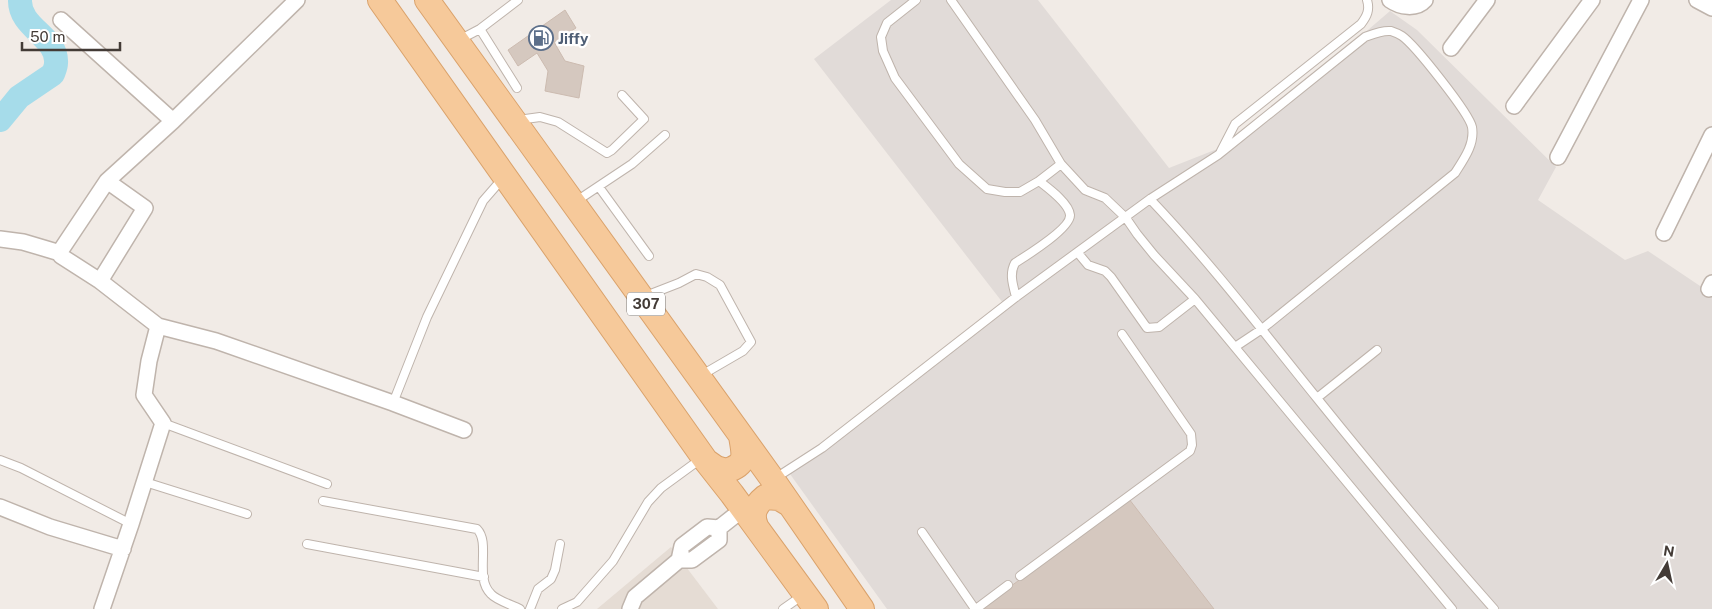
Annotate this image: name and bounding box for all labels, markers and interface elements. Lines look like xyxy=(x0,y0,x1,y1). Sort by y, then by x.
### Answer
scale bar xyxy=(22,20,120,52)
fuel station icon: Jiffy xyxy=(528,25,554,51)
text: 50 m xyxy=(30,28,65,45)
place label: Jiffy xyxy=(558,30,589,47)
road number: 307 xyxy=(627,292,665,316)
north arrow xyxy=(1642,539,1692,589)
text: N xyxy=(1662,542,1676,560)

